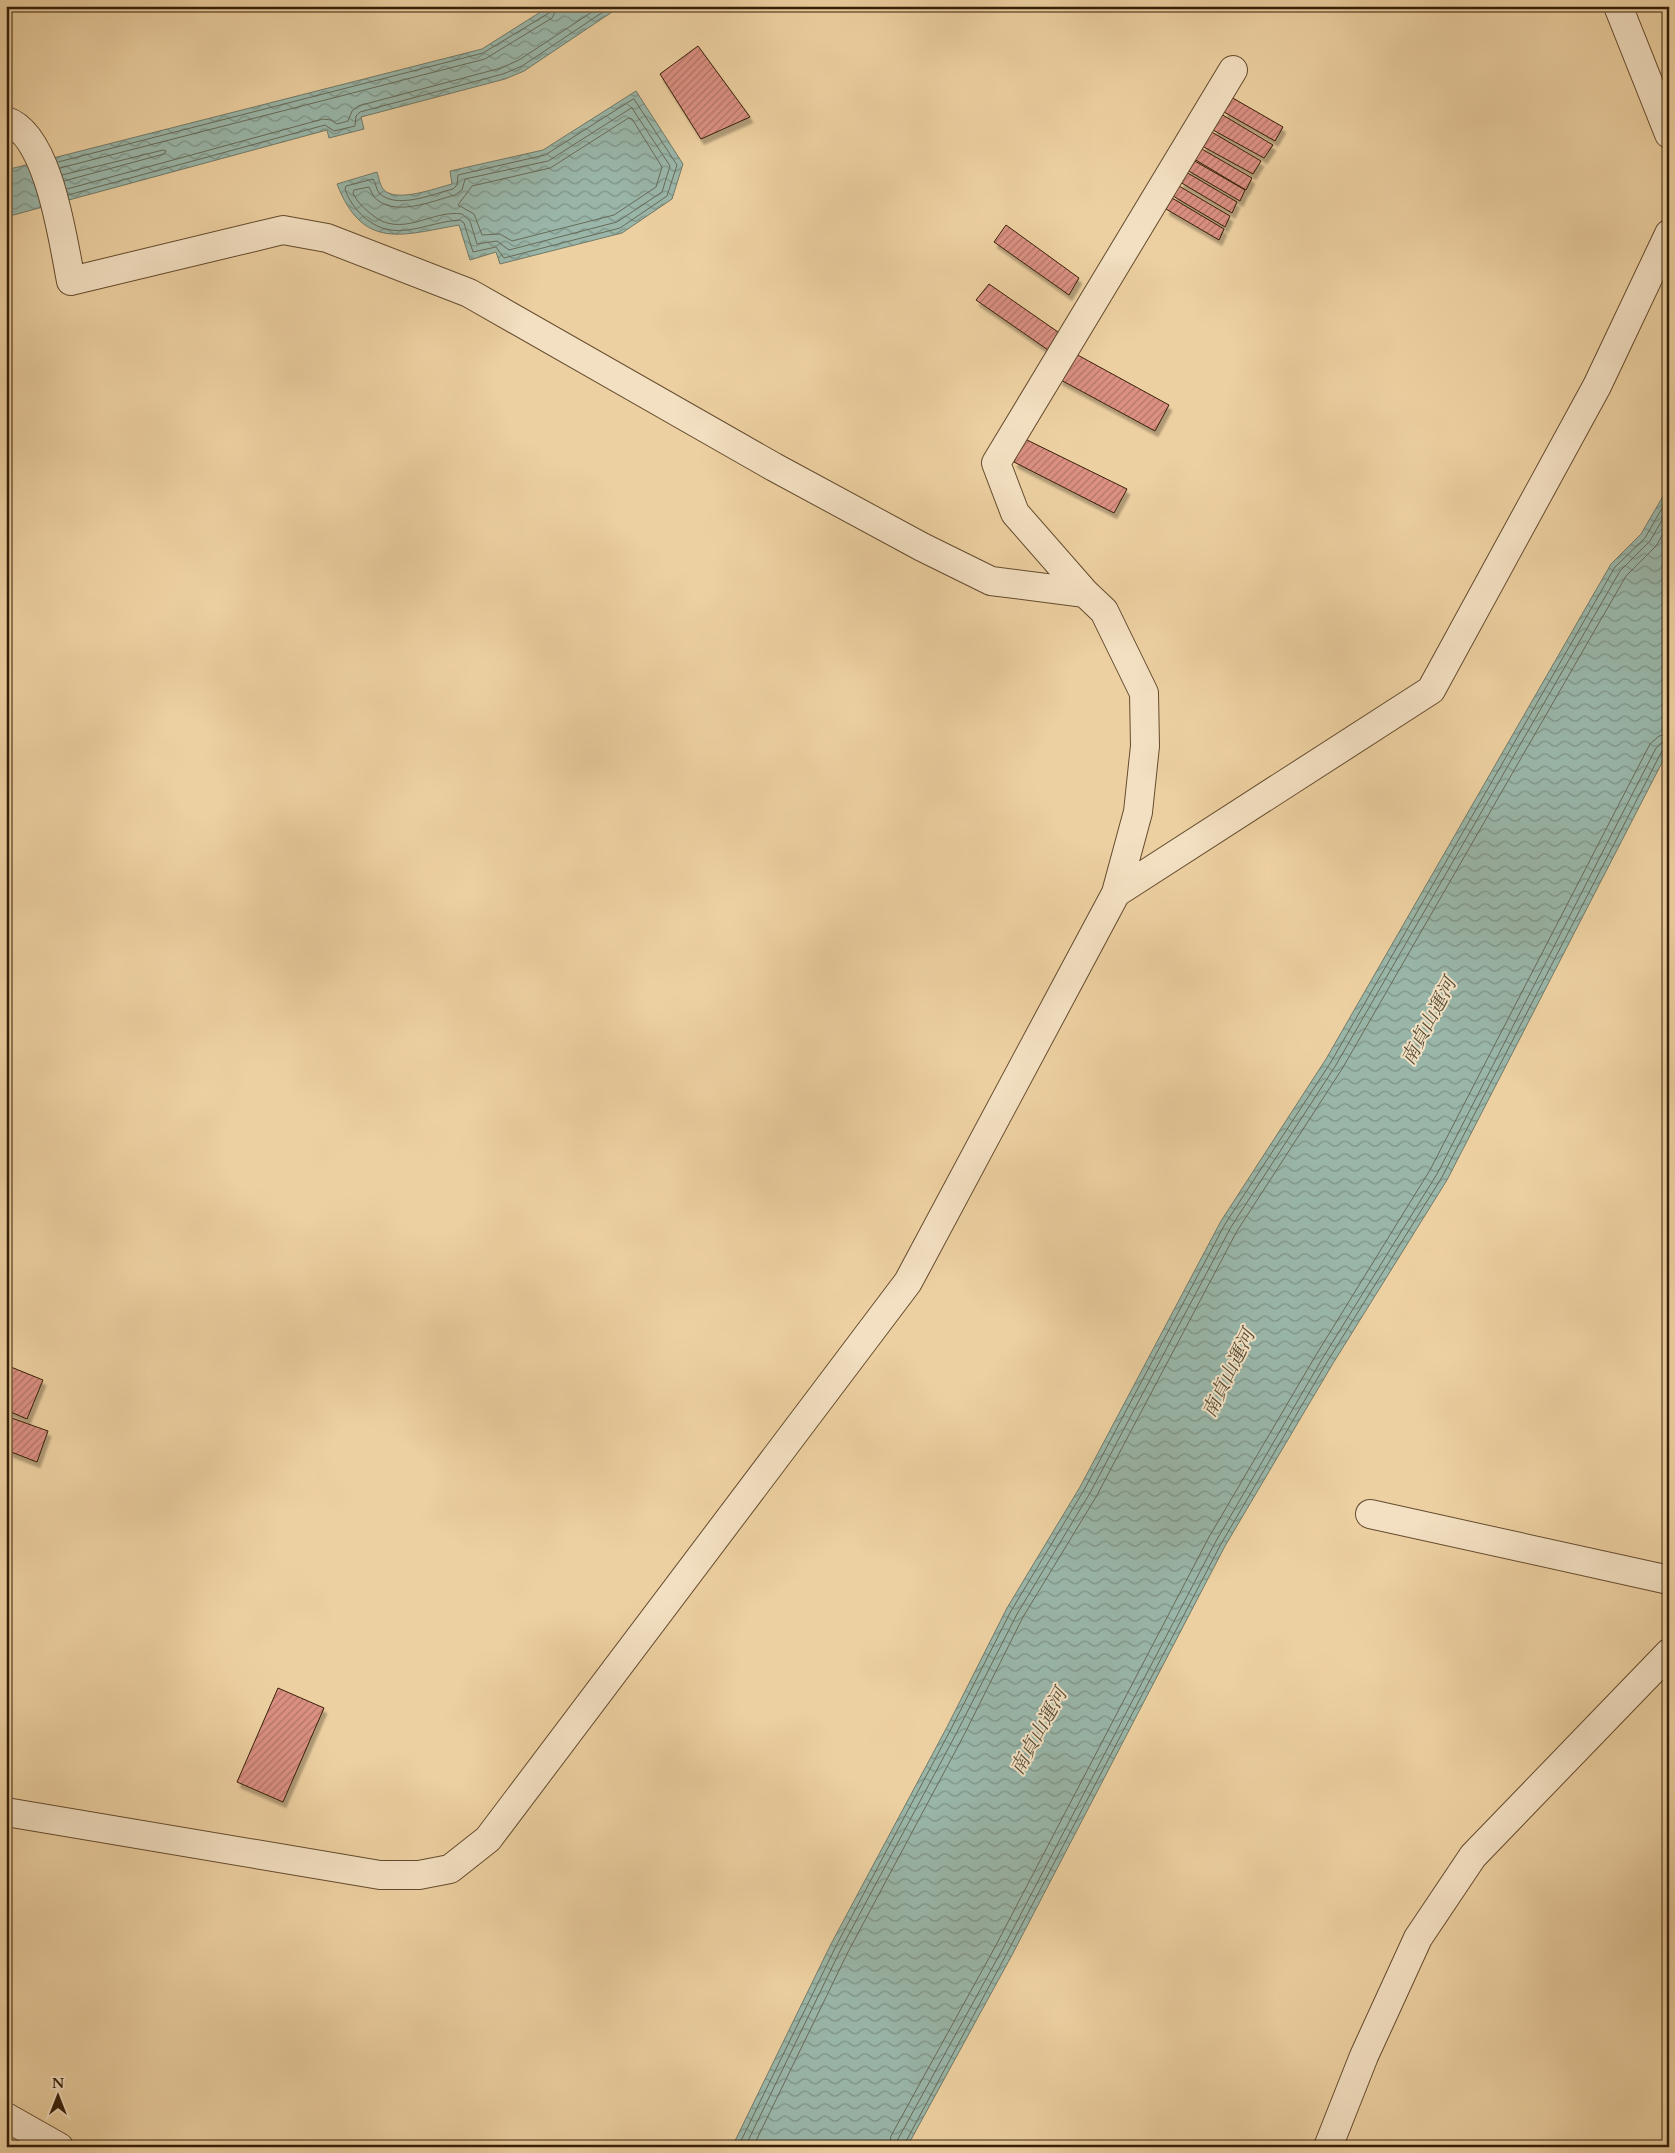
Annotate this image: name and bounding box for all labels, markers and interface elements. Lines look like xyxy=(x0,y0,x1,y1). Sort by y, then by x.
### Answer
water label: 南貞山運河 xyxy=(1395,971,1464,1070)
water label: 南貞山運河 xyxy=(1196,1322,1263,1422)
water label: 南貞山運河 xyxy=(1004,1681,1075,1779)
north arrow xyxy=(32,2070,82,2120)
text: N xyxy=(52,2074,64,2093)

